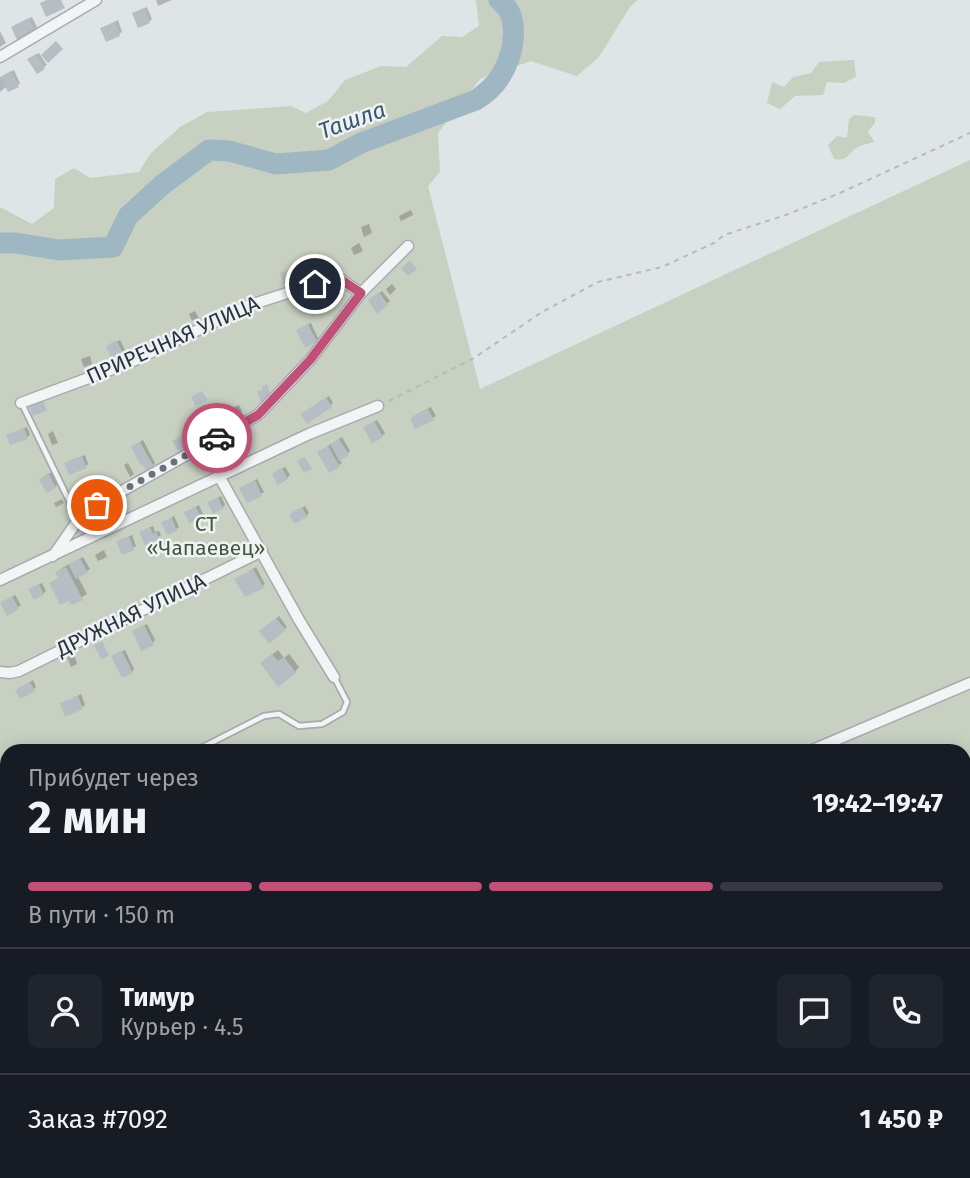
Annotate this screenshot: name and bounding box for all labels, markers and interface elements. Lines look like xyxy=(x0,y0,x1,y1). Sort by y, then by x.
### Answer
water label: Ташла xyxy=(315,95,389,145)
pin xyxy=(285,254,345,314)
icon: home xyxy=(296,265,334,303)
street label: ПРИРЕЧНАЯ УЛИЦА xyxy=(82,290,264,390)
courier xyxy=(182,403,252,473)
icon: car xyxy=(198,419,236,457)
pin xyxy=(67,475,127,535)
icon: bag xyxy=(78,486,116,524)
park label: СТ «Чапаевец» xyxy=(147,511,266,561)
street label: ДРУЖНАЯ УЛИЦА xyxy=(51,568,210,663)
text: Прибудет через xyxy=(28,764,199,792)
text: 19:42–19:47 xyxy=(812,788,943,819)
text: 2 мин xyxy=(28,790,148,845)
text: В пути · 150 m xyxy=(28,901,175,929)
button: person xyxy=(28,974,102,1048)
button: chat xyxy=(777,974,851,1048)
button: phone xyxy=(869,974,943,1048)
text: Тимур xyxy=(120,982,195,1013)
text: Курьер · 4.5 xyxy=(120,1013,244,1041)
text: Заказ #7092 xyxy=(28,1104,168,1135)
text: 1 450 ₽ xyxy=(860,1104,943,1135)

